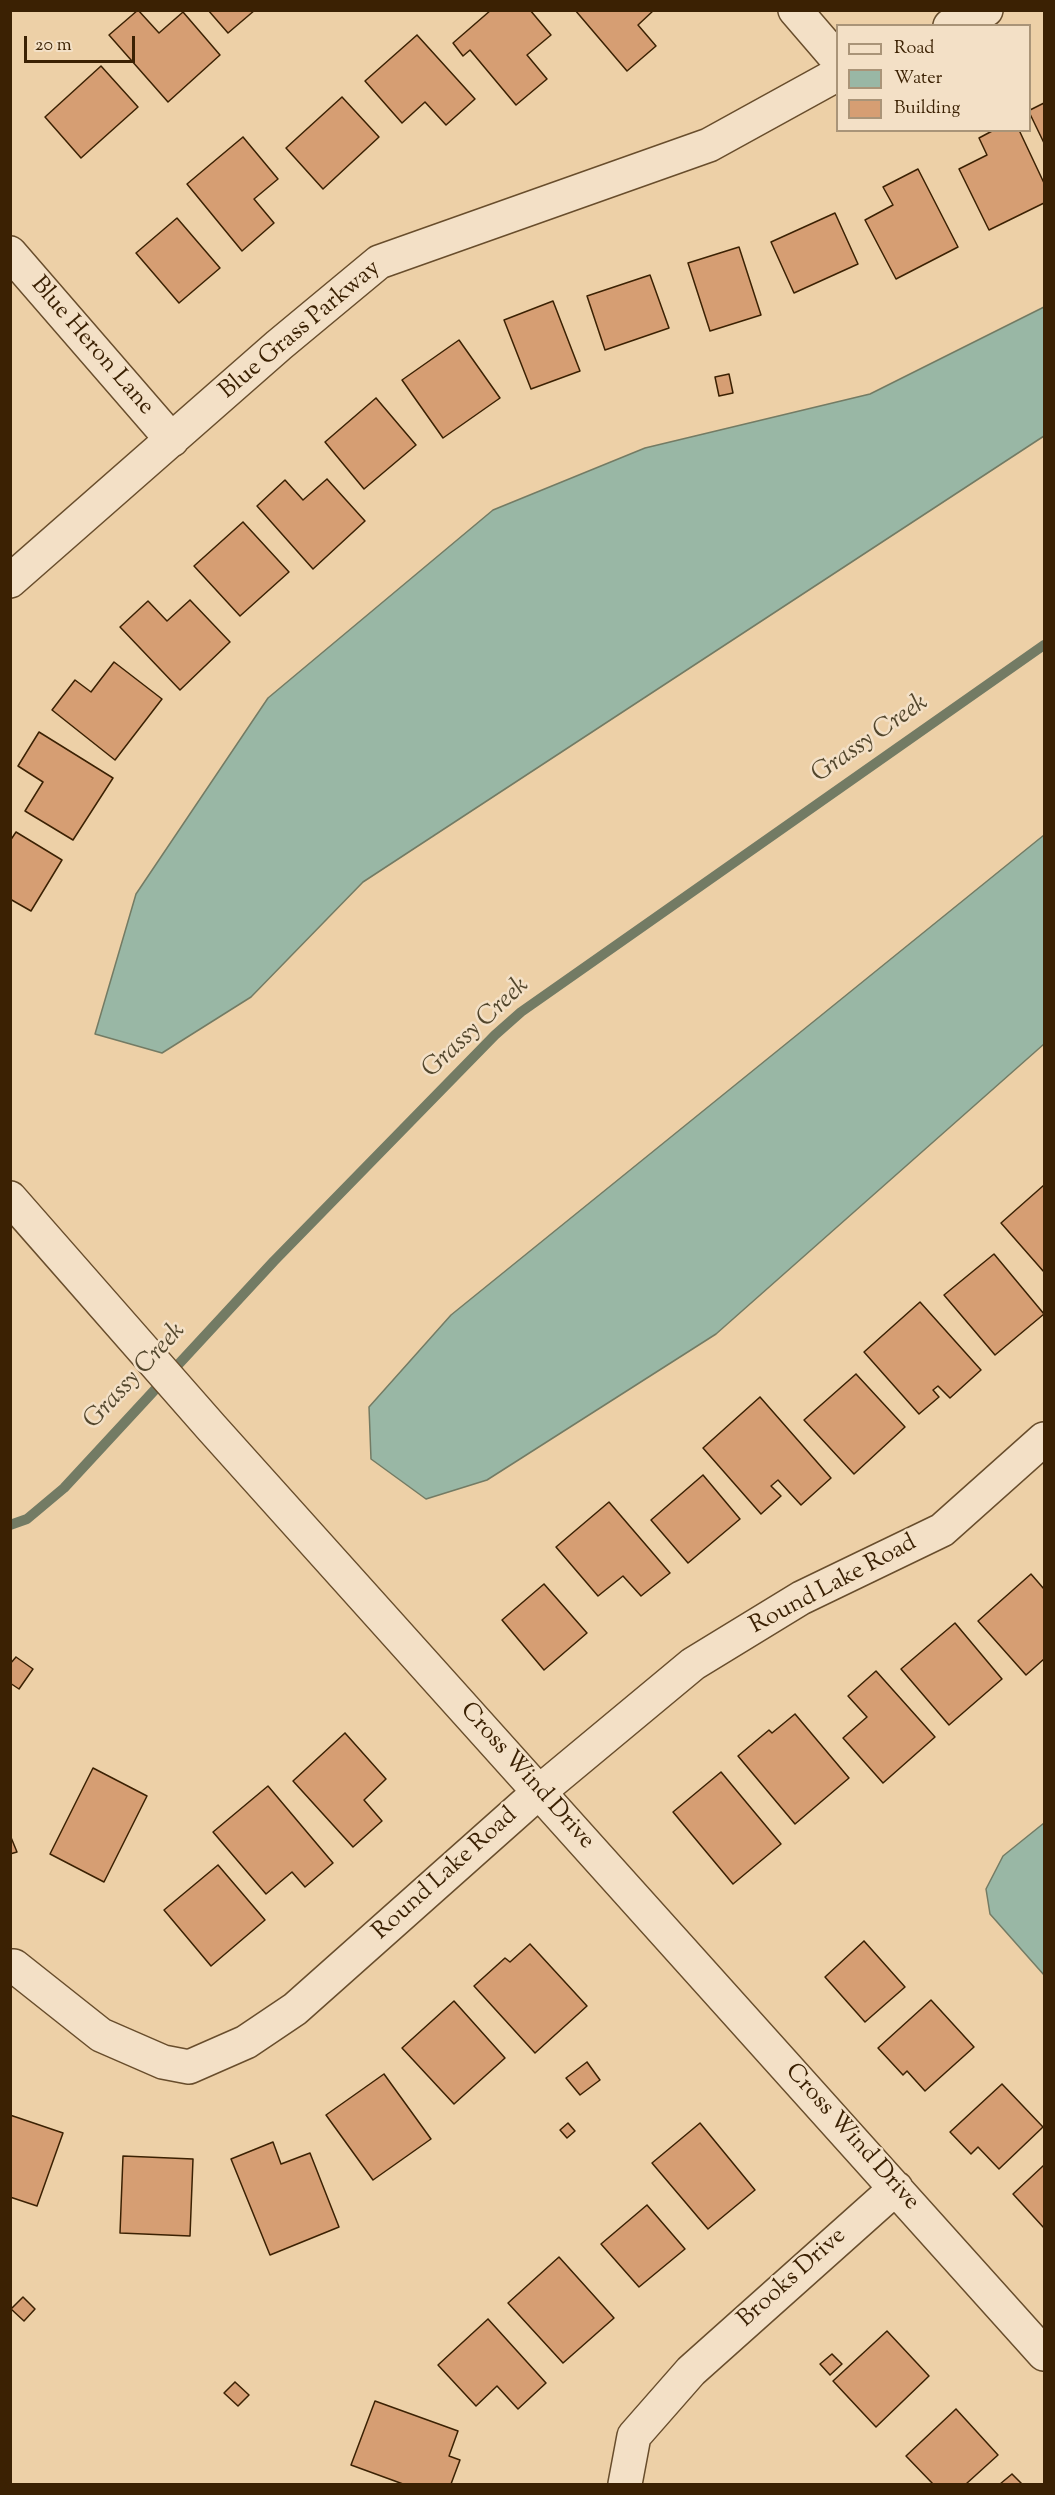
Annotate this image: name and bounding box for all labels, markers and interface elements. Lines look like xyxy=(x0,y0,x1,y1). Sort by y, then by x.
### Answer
scale bar xyxy=(27,24,138,62)
legend xyxy=(836,24,1031,132)
text: 20 m xyxy=(35,33,72,59)
text: Road xyxy=(894,36,934,62)
text: Water xyxy=(894,66,942,92)
text: Building xyxy=(894,96,960,122)
street label: Blue Grass Parkway xyxy=(215,255,387,407)
street label: Blue Heron Lane xyxy=(23,272,159,422)
water label: Grassy Creek xyxy=(807,689,935,791)
water label: Grassy Creek xyxy=(417,972,537,1086)
water label: Grassy Creek xyxy=(79,1317,193,1437)
street label: Round Lake Road xyxy=(746,1530,922,1642)
street label: Cross Wind Drive xyxy=(453,1698,599,1856)
street label: Round Lake Road xyxy=(368,1803,524,1947)
street label: Cross Wind Drive xyxy=(778,2059,924,2217)
street label: Brooks Drive xyxy=(733,2223,853,2335)

